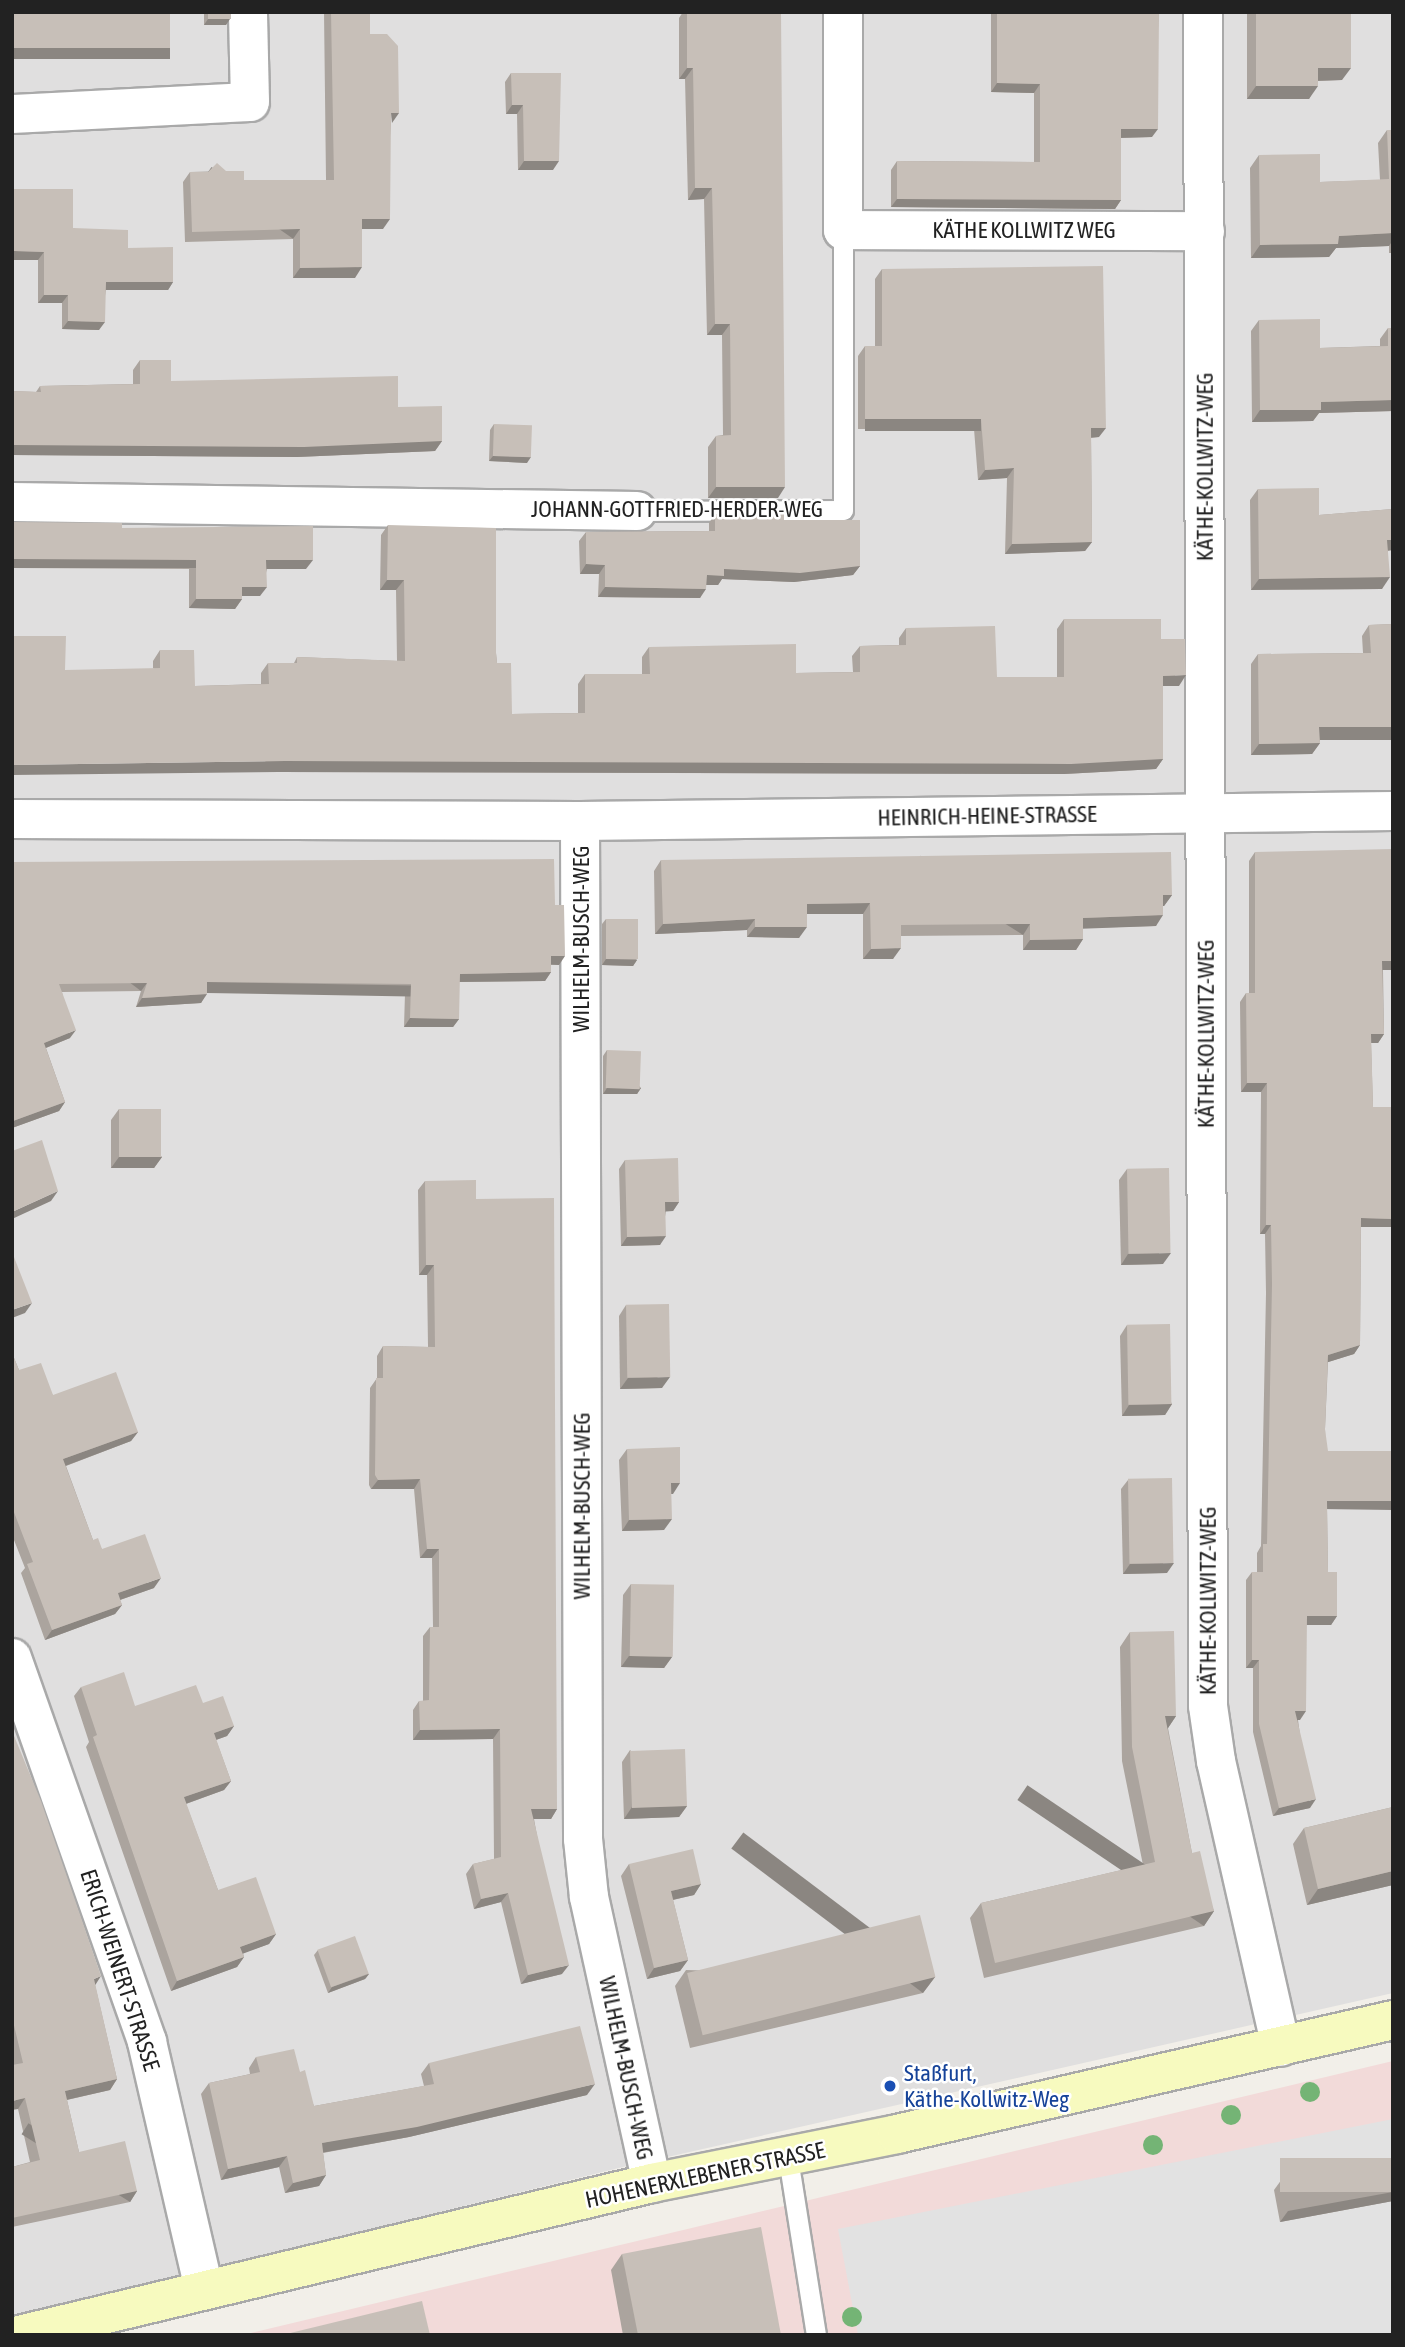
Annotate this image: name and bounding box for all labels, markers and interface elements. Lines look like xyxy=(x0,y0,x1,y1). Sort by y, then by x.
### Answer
street label: KÄTHE KOLLWITZ WEG xyxy=(932,216,1116,244)
street label: KÄTHE-KOLLWITZ-WEG xyxy=(1191,373,1219,561)
street label: JOHANN-GOTTFRIED-HERDER-WEG xyxy=(531,495,823,523)
street label: HEINRICH-HEINE-STRASSE xyxy=(877,800,1097,832)
street label: WILHELM-BUSCH-WEG xyxy=(567,846,595,1032)
street label: KÄTHE-KOLLWITZ-WEG xyxy=(1192,940,1220,1128)
street label: WILHELM-BUSCH-WEG xyxy=(568,1413,596,1599)
street label: KÄTHE-KOLLWITZ-WEG xyxy=(1194,1507,1222,1695)
street label: ERICH-WEINERT-STRASSE xyxy=(74,1866,166,2074)
street label: WILHELM-BUSCH-WEG xyxy=(593,1974,659,2162)
place label: Staßfurt, Käthe-Kollwitz-Weg xyxy=(904,2059,1069,2113)
marker: Staßfurt, Käthe-Kollwitz-Weg xyxy=(882,2078,898,2094)
street label: HOHENERXLEBENER STRASSE xyxy=(583,2136,827,2214)

